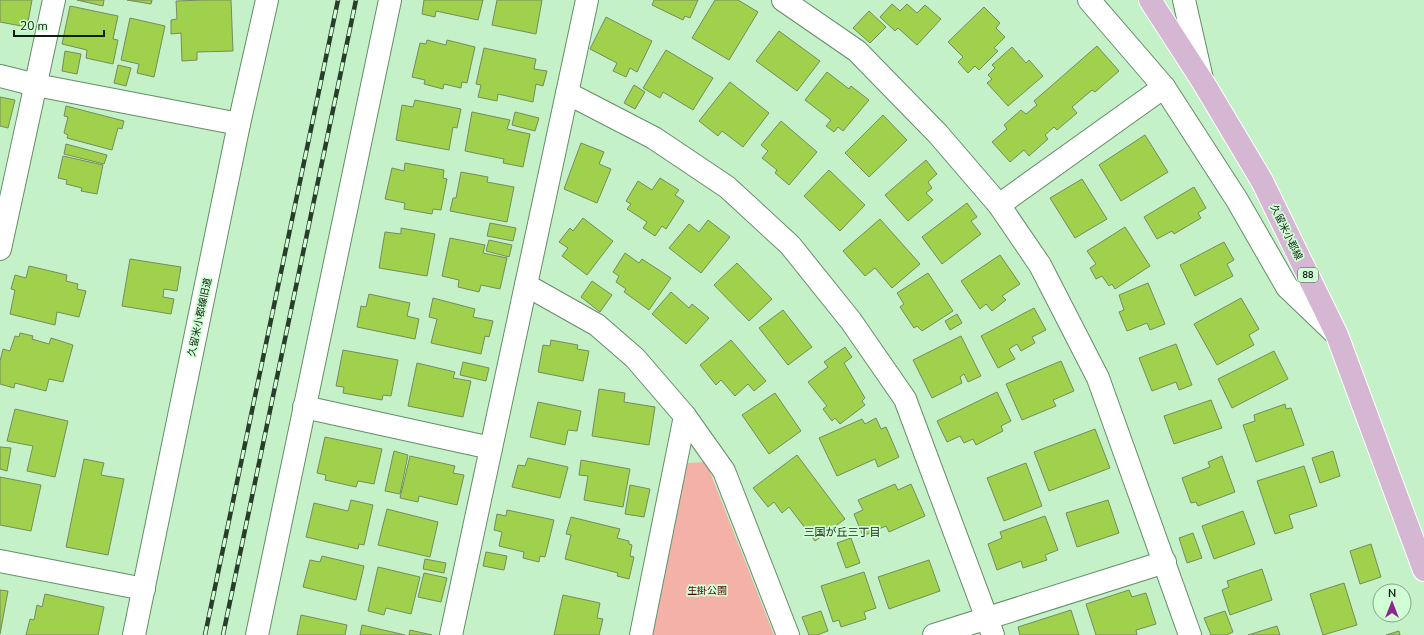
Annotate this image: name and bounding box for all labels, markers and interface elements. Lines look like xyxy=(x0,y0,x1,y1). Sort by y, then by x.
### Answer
scale bar xyxy=(14,12,104,38)
text: 20 m xyxy=(20,18,48,34)
street label: 久留米小郡線 xyxy=(1267,202,1306,262)
road number: 88 xyxy=(1298,268,1318,282)
street label: 久留米小郡線旧道 xyxy=(185,277,215,358)
district label: 三国が丘三丁目 xyxy=(804,525,881,540)
north arrow xyxy=(1372,583,1412,623)
park label: 生掛公園 xyxy=(687,584,727,598)
text: N xyxy=(1388,586,1396,601)

